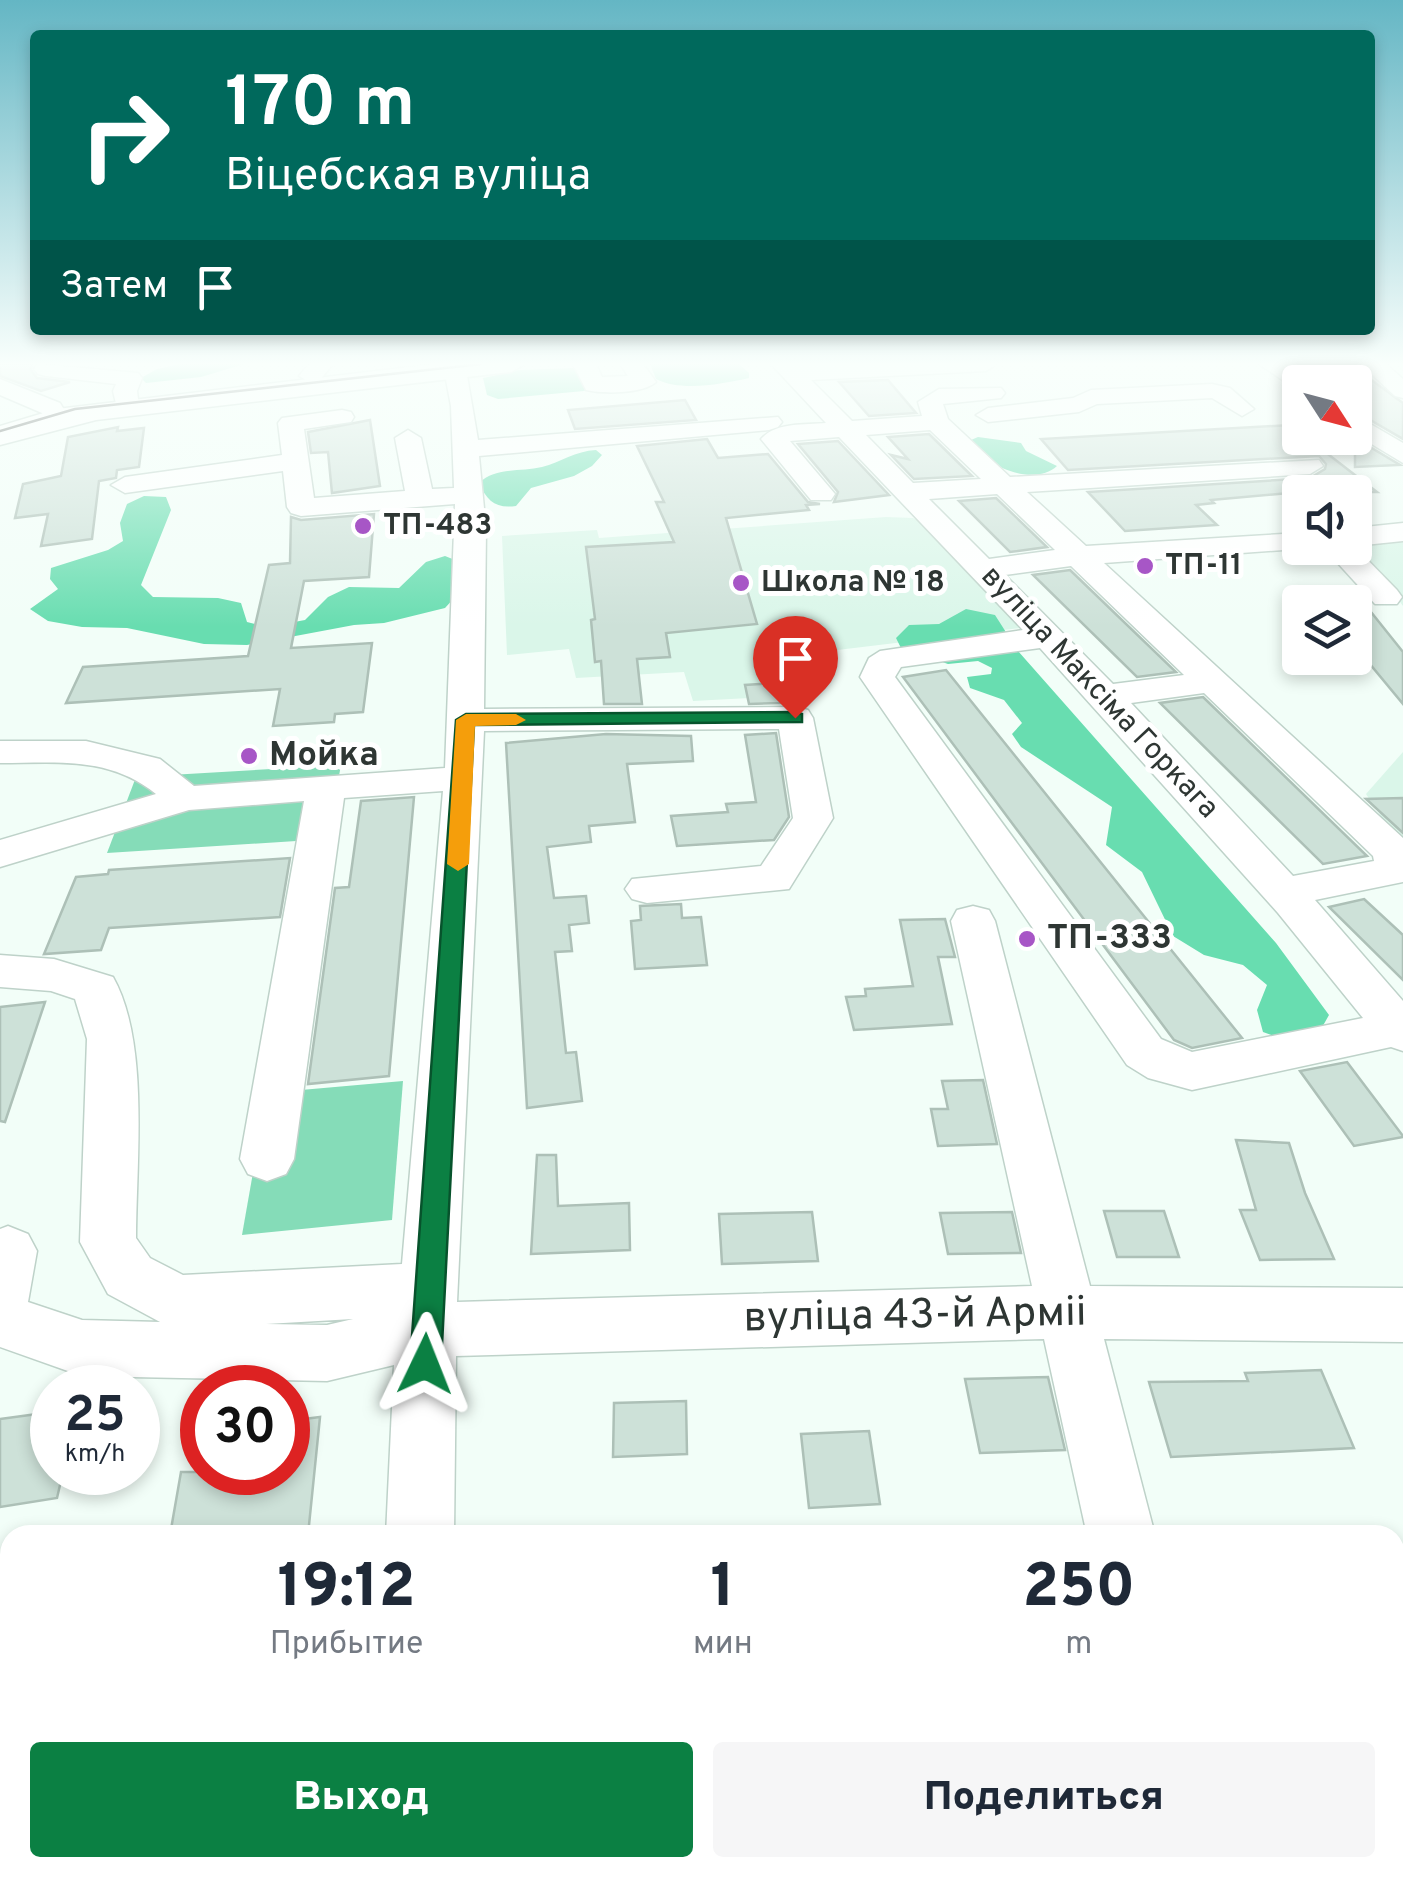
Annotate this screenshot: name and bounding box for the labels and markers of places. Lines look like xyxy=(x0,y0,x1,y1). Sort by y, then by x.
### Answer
place label: ТП-483 xyxy=(383,508,492,545)
marker: ТП-483 xyxy=(352,515,374,537)
place label: ТП-11 xyxy=(1165,548,1242,585)
marker: ТП-11 xyxy=(1134,555,1156,577)
place label: Школа № 18 xyxy=(761,565,945,602)
marker: Школа № 18 xyxy=(730,572,752,594)
pin xyxy=(753,616,838,719)
place label: Мойка xyxy=(269,734,379,778)
marker: Мойка xyxy=(238,745,260,767)
place label: ТП-333 xyxy=(1047,917,1172,961)
marker: ТП-333 xyxy=(1016,928,1038,950)

